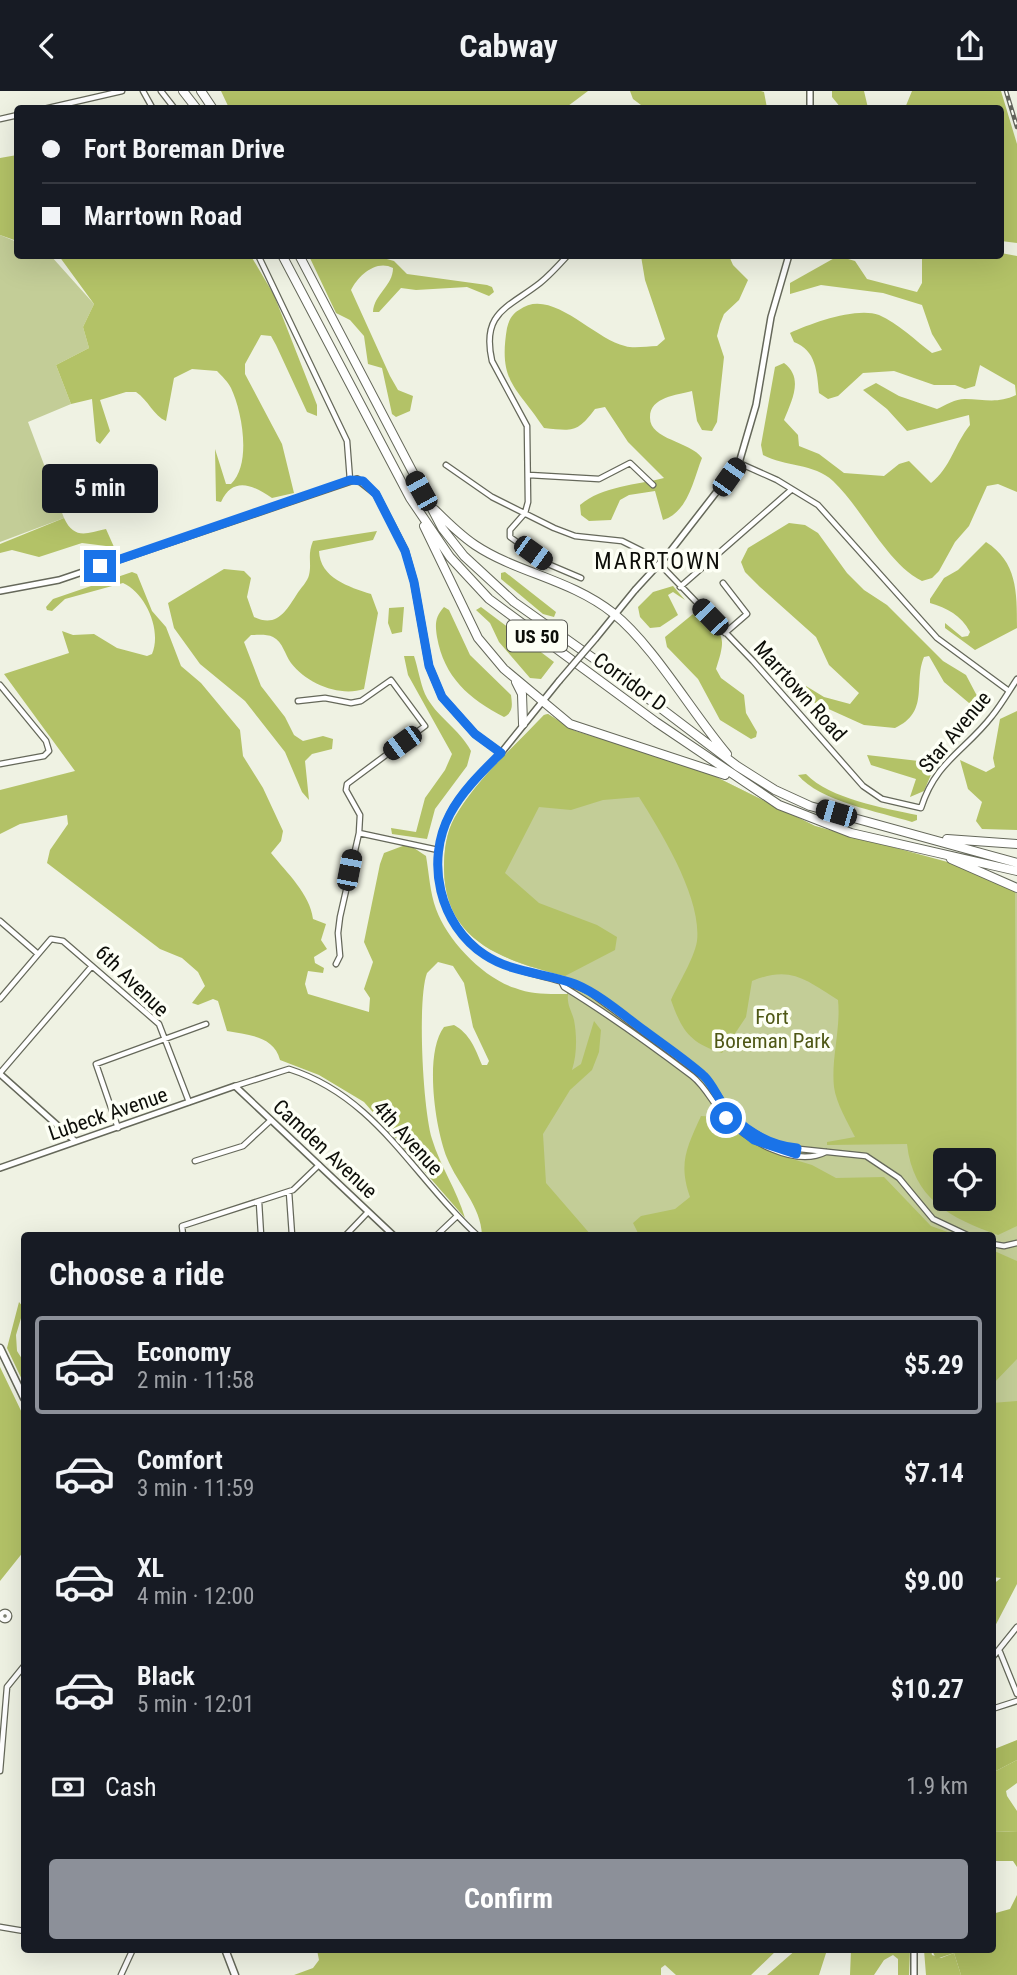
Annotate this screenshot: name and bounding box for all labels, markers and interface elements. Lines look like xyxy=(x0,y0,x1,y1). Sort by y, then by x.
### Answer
icon: back xyxy=(28,27,66,65)
text: Cabway xyxy=(459,27,558,65)
icon: share xyxy=(951,27,989,65)
text: Fort Boreman Drive xyxy=(84,134,285,164)
text: Marrtown Road xyxy=(84,201,242,231)
car xyxy=(709,454,750,500)
callout: 5 min xyxy=(42,465,158,513)
car xyxy=(402,468,441,514)
text: 5 min xyxy=(74,475,126,502)
car xyxy=(510,532,557,574)
district label: MARRTOWN xyxy=(594,548,722,575)
route end xyxy=(84,550,116,582)
car xyxy=(688,595,733,639)
road number: US 50 xyxy=(507,621,567,651)
street label: Marrtown Road xyxy=(749,636,851,746)
street label: Corridor D xyxy=(589,648,671,716)
street label: Star Avenue xyxy=(914,686,996,778)
car xyxy=(379,722,426,764)
car xyxy=(813,797,860,829)
car xyxy=(335,847,364,893)
street label: 6th Avenue xyxy=(91,940,174,1022)
park label: Fort Boreman Park xyxy=(714,1005,831,1053)
street label: Lubeck Avenue xyxy=(45,1082,171,1146)
street label: Camden Avenue xyxy=(268,1095,382,1203)
street label: 4th Avenue xyxy=(368,1096,448,1180)
route start xyxy=(710,1102,742,1134)
map controls xyxy=(933,1148,996,1211)
button: locate xyxy=(933,1148,996,1211)
text: Choose a ride xyxy=(49,1255,224,1293)
icon: car xyxy=(53,1334,116,1397)
text: Economy xyxy=(137,1337,231,1367)
text: $5.29 xyxy=(904,1350,964,1380)
text: 2 min · 11:58 xyxy=(137,1367,254,1394)
icon: car xyxy=(53,1442,116,1505)
text: Comfort xyxy=(137,1445,223,1475)
text: $7.14 xyxy=(904,1458,964,1488)
text: 3 min · 11:59 xyxy=(137,1475,254,1502)
icon: car xyxy=(53,1550,116,1613)
text: XL xyxy=(137,1553,164,1583)
text: $9.00 xyxy=(904,1566,964,1596)
text: 4 min · 12:00 xyxy=(137,1583,254,1610)
icon: car xyxy=(53,1658,116,1721)
text: Black xyxy=(137,1661,195,1691)
text: $10.27 xyxy=(891,1674,964,1704)
text: 5 min · 12:01 xyxy=(137,1691,254,1718)
icon: cash xyxy=(49,1768,87,1806)
text: Cash xyxy=(105,1772,157,1802)
text: 1.9 km xyxy=(906,1773,968,1800)
button: Confirm xyxy=(49,1859,968,1939)

